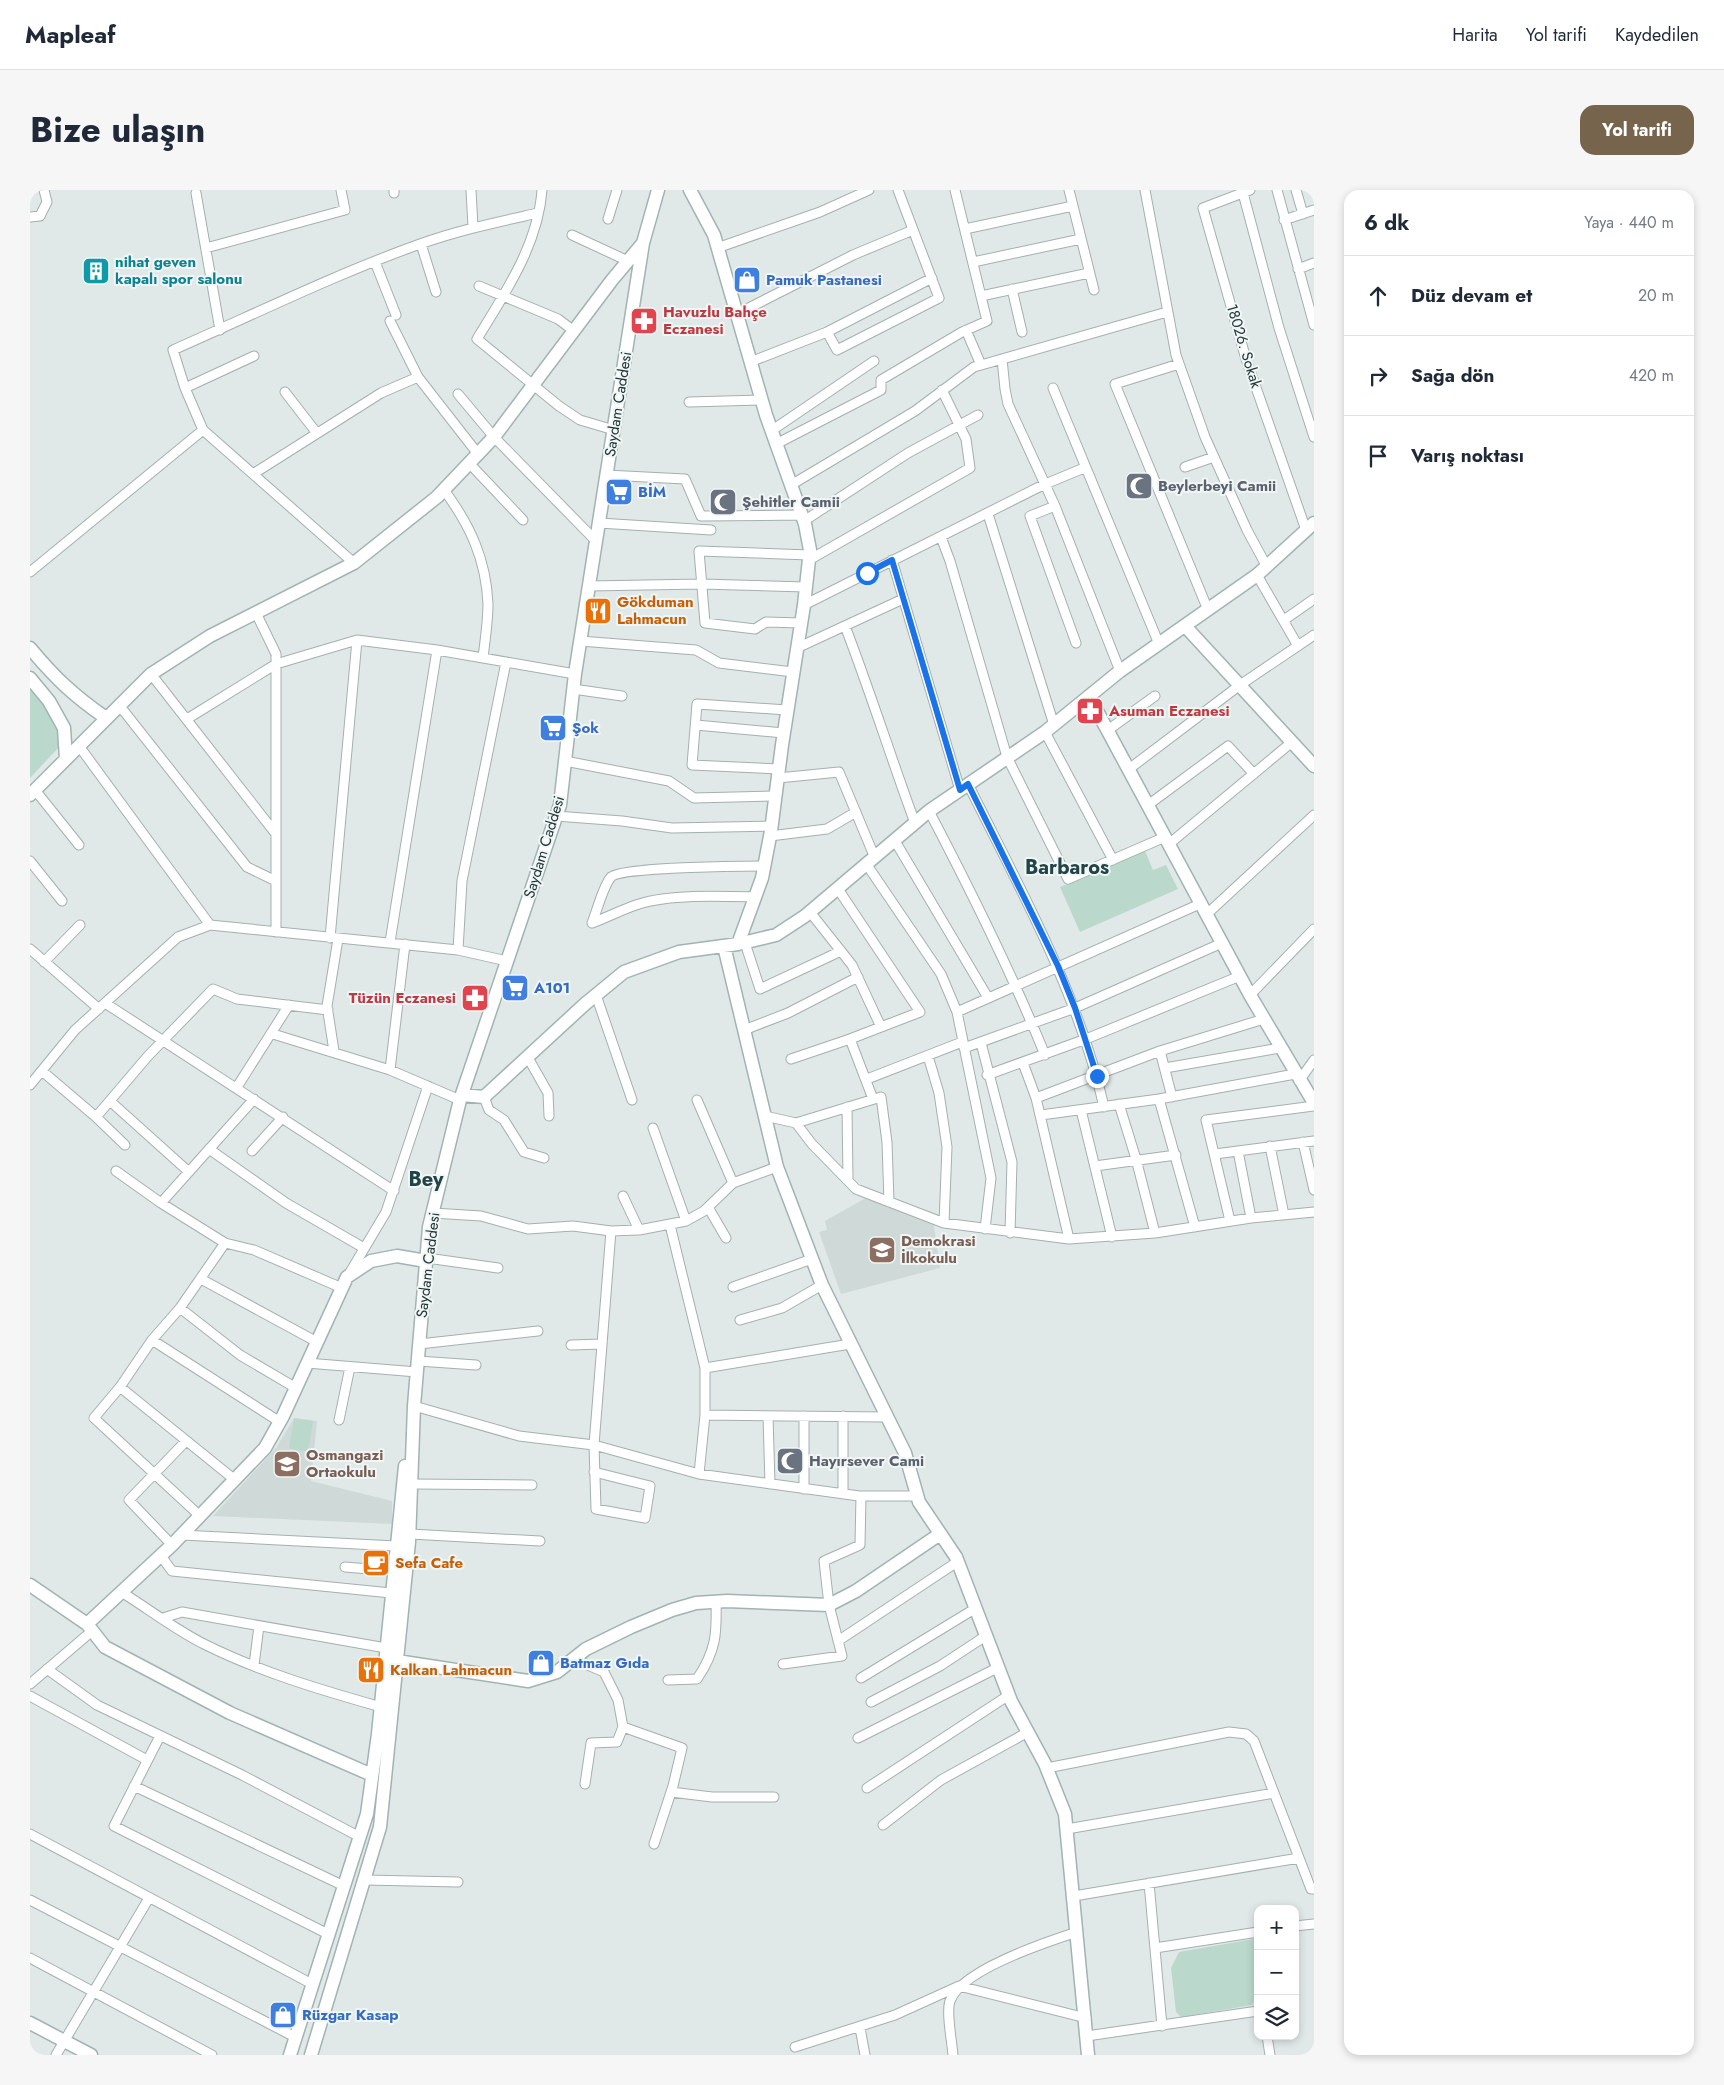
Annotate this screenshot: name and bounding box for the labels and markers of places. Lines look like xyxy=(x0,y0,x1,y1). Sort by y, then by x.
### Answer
place label: nihat geven kapalı spor salonu xyxy=(115,251,242,290)
building icon: nihat geven kapalı spor salonu xyxy=(81,256,111,286)
shop icon: Pamuk Pastanesi xyxy=(732,265,762,295)
place label: Pamuk Pastanesi xyxy=(766,269,882,291)
place label: Havuzlu Bahçe Eczanesi xyxy=(663,301,767,340)
pharmacy icon: Havuzlu Bahçe Eczanesi xyxy=(629,306,659,336)
mosque icon: Beylerbeyi Camii xyxy=(1124,471,1154,501)
place label: Beylerbeyi Camii xyxy=(1158,475,1276,497)
supermarket icon: BİM xyxy=(604,477,634,507)
place label: BİM xyxy=(638,481,666,503)
mosque icon: Şehitler Camii xyxy=(708,487,738,517)
place label: Şehitler Camii xyxy=(742,491,840,513)
place label: Gökduman Lahmacun xyxy=(617,591,694,630)
restaurant icon: Gökduman Lahmacun xyxy=(583,596,613,626)
pharmacy icon: Asuman Eczanesi xyxy=(1075,696,1105,726)
place label: Asuman Eczanesi xyxy=(1108,700,1230,722)
supermarket icon: Şok xyxy=(538,713,568,743)
place label: Şok xyxy=(572,717,599,739)
supermarket icon: A101 xyxy=(500,973,530,1003)
place label: A101 xyxy=(533,977,570,999)
pharmacy icon: Tüzün Eczanesi xyxy=(460,983,490,1013)
place label: Tüzün Eczanesi xyxy=(349,987,456,1009)
place label: Demokrasi İlkokulu xyxy=(901,1230,976,1269)
school or university icon: Demokrasi İlkokulu xyxy=(867,1235,897,1265)
place label: Osmangazi Ortaokulu xyxy=(306,1444,383,1483)
mosque icon: Hayırsever Cami xyxy=(775,1446,805,1476)
school or university icon: Osmangazi Ortaokulu xyxy=(272,1449,302,1479)
place label: Hayırsever Cami xyxy=(809,1450,924,1472)
cafe icon: Sefa Cafe xyxy=(361,1548,391,1578)
place label: Sefa Cafe xyxy=(395,1552,463,1574)
shop icon: Batmaz Gıda xyxy=(526,1648,556,1678)
place label: Batmaz Gıda xyxy=(560,1652,649,1674)
restaurant icon: Kalkan Lahmacun xyxy=(356,1655,386,1685)
place label: Kalkan Lahmacun xyxy=(390,1659,512,1681)
shop icon: Rüzgar Kasap xyxy=(268,2000,298,2030)
place label: Rüzgar Kasap xyxy=(302,2004,399,2026)

